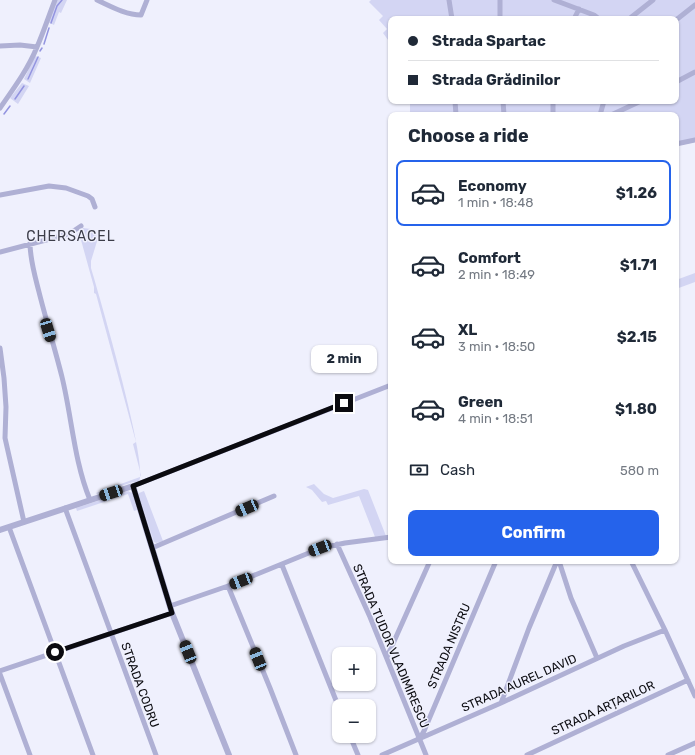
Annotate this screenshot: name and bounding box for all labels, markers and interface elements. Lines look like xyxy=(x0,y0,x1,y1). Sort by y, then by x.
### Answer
text: Strada Spartac xyxy=(432,32,546,50)
text: Strada Grădinilor xyxy=(432,71,560,89)
text: Choose a ride xyxy=(408,125,529,147)
icon: car xyxy=(410,175,446,211)
text: Economy xyxy=(458,177,527,195)
text: $1.26 xyxy=(616,184,657,202)
text: 1 min · 18:48 xyxy=(458,195,534,210)
district label: CHERSACEL xyxy=(26,228,116,245)
icon: car xyxy=(410,247,446,283)
text: Comfort xyxy=(458,249,521,267)
text: $1.71 xyxy=(620,256,657,274)
text: 2 min · 18:49 xyxy=(458,267,535,282)
car xyxy=(39,317,57,343)
icon: car xyxy=(410,319,446,355)
text: XL xyxy=(458,321,477,339)
text: $2.15 xyxy=(617,328,657,346)
text: 3 min · 18:50 xyxy=(458,339,535,354)
callout: 2 min xyxy=(311,345,377,373)
text: 2 min xyxy=(326,351,362,366)
icon: car xyxy=(410,391,446,427)
text: Green xyxy=(458,393,503,411)
route end xyxy=(335,394,353,412)
text: $1.80 xyxy=(615,400,657,418)
text: 4 min · 18:51 xyxy=(458,411,533,426)
icon: cash xyxy=(408,459,430,481)
text: Cash xyxy=(440,461,475,479)
text: 580 m xyxy=(620,463,659,478)
car xyxy=(98,484,124,502)
car xyxy=(234,498,260,518)
button: Confirm xyxy=(408,510,659,556)
car xyxy=(307,538,333,558)
street label: STRADA TUDOR VLADIMIRESCU xyxy=(350,562,432,730)
car xyxy=(228,571,254,591)
street label: STRADA NISTRU xyxy=(425,601,473,691)
car xyxy=(178,639,198,665)
street label: STRADA CODRU xyxy=(118,640,162,730)
route start xyxy=(46,643,64,661)
car xyxy=(248,646,268,672)
map controls xyxy=(332,647,376,743)
button: + xyxy=(332,647,376,691)
street label: STRADA AUREL DAVID xyxy=(459,651,579,715)
street label: STRADA ARȚARILOR xyxy=(549,678,657,738)
button: − xyxy=(332,699,376,743)

